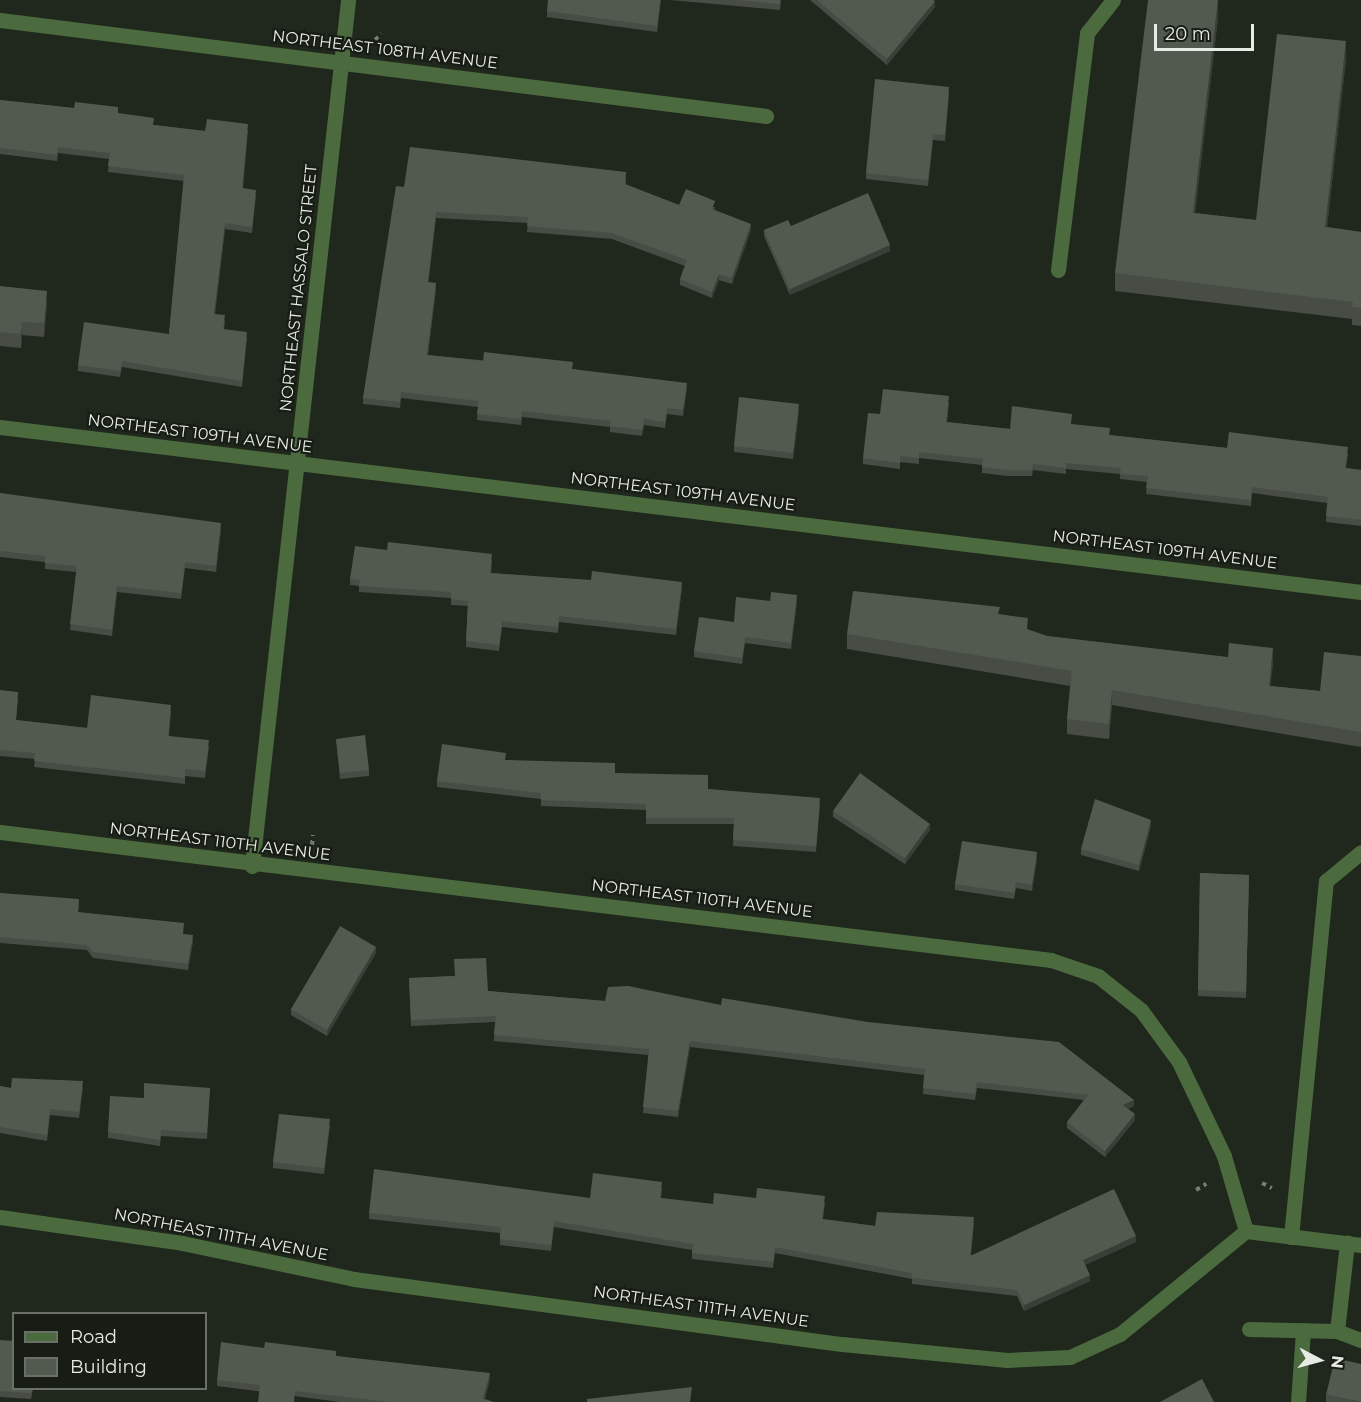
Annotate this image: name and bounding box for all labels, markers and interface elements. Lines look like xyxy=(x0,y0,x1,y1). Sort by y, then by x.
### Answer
scale bar xyxy=(1157,12,1258,50)
text: 20 m xyxy=(1165,23,1211,45)
street label: NORTHEAST 108TH AVENUE xyxy=(271,27,499,73)
street label: NORTHEAST HASSALO STREET xyxy=(276,163,322,413)
street label: NORTHEAST 109TH AVENUE xyxy=(86,411,314,457)
street label: NORTHEAST 109TH AVENUE xyxy=(569,469,797,515)
street label: NORTHEAST 109TH AVENUE xyxy=(1051,527,1279,573)
street label: NORTHEAST 110TH AVENUE xyxy=(108,819,332,865)
street label: NORTHEAST 110TH AVENUE xyxy=(590,876,814,922)
street label: NORTHEAST 111TH AVENUE xyxy=(112,1205,330,1265)
street label: NORTHEAST 111TH AVENUE xyxy=(592,1282,810,1332)
legend xyxy=(12,1312,207,1390)
text: Road xyxy=(70,1326,117,1348)
north arrow xyxy=(1289,1330,1349,1390)
text: N xyxy=(1327,1355,1348,1369)
text: Building xyxy=(70,1356,147,1378)

